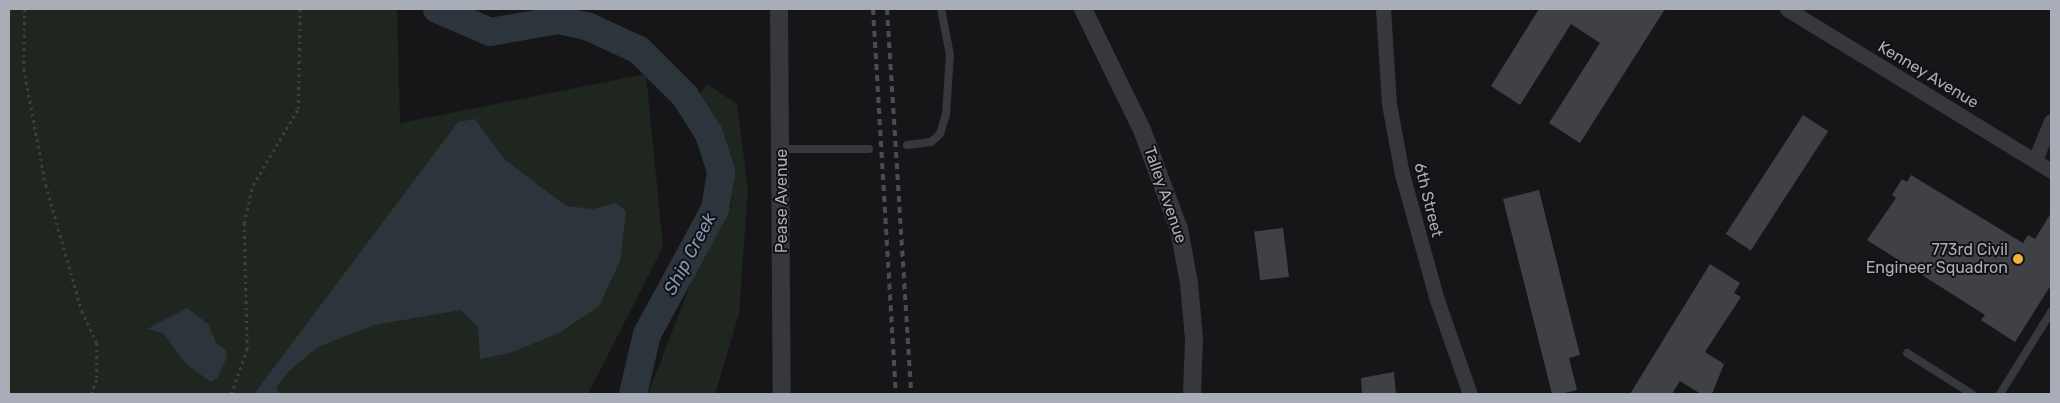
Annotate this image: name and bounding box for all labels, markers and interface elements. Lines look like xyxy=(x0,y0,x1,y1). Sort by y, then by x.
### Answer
street label: Kenney Avenue xyxy=(1874,37,1982,113)
street label: Talley Avenue xyxy=(1139,144,1191,246)
street label: Pease Avenue xyxy=(772,148,792,254)
street label: 6th Street xyxy=(1410,161,1446,239)
water label: Ship Creek xyxy=(659,209,721,299)
place label: 773rd Civil Engineer Squadron xyxy=(1865,240,2008,278)
marker: 773rd Civil Engineer Squadron xyxy=(2012,253,2024,265)

